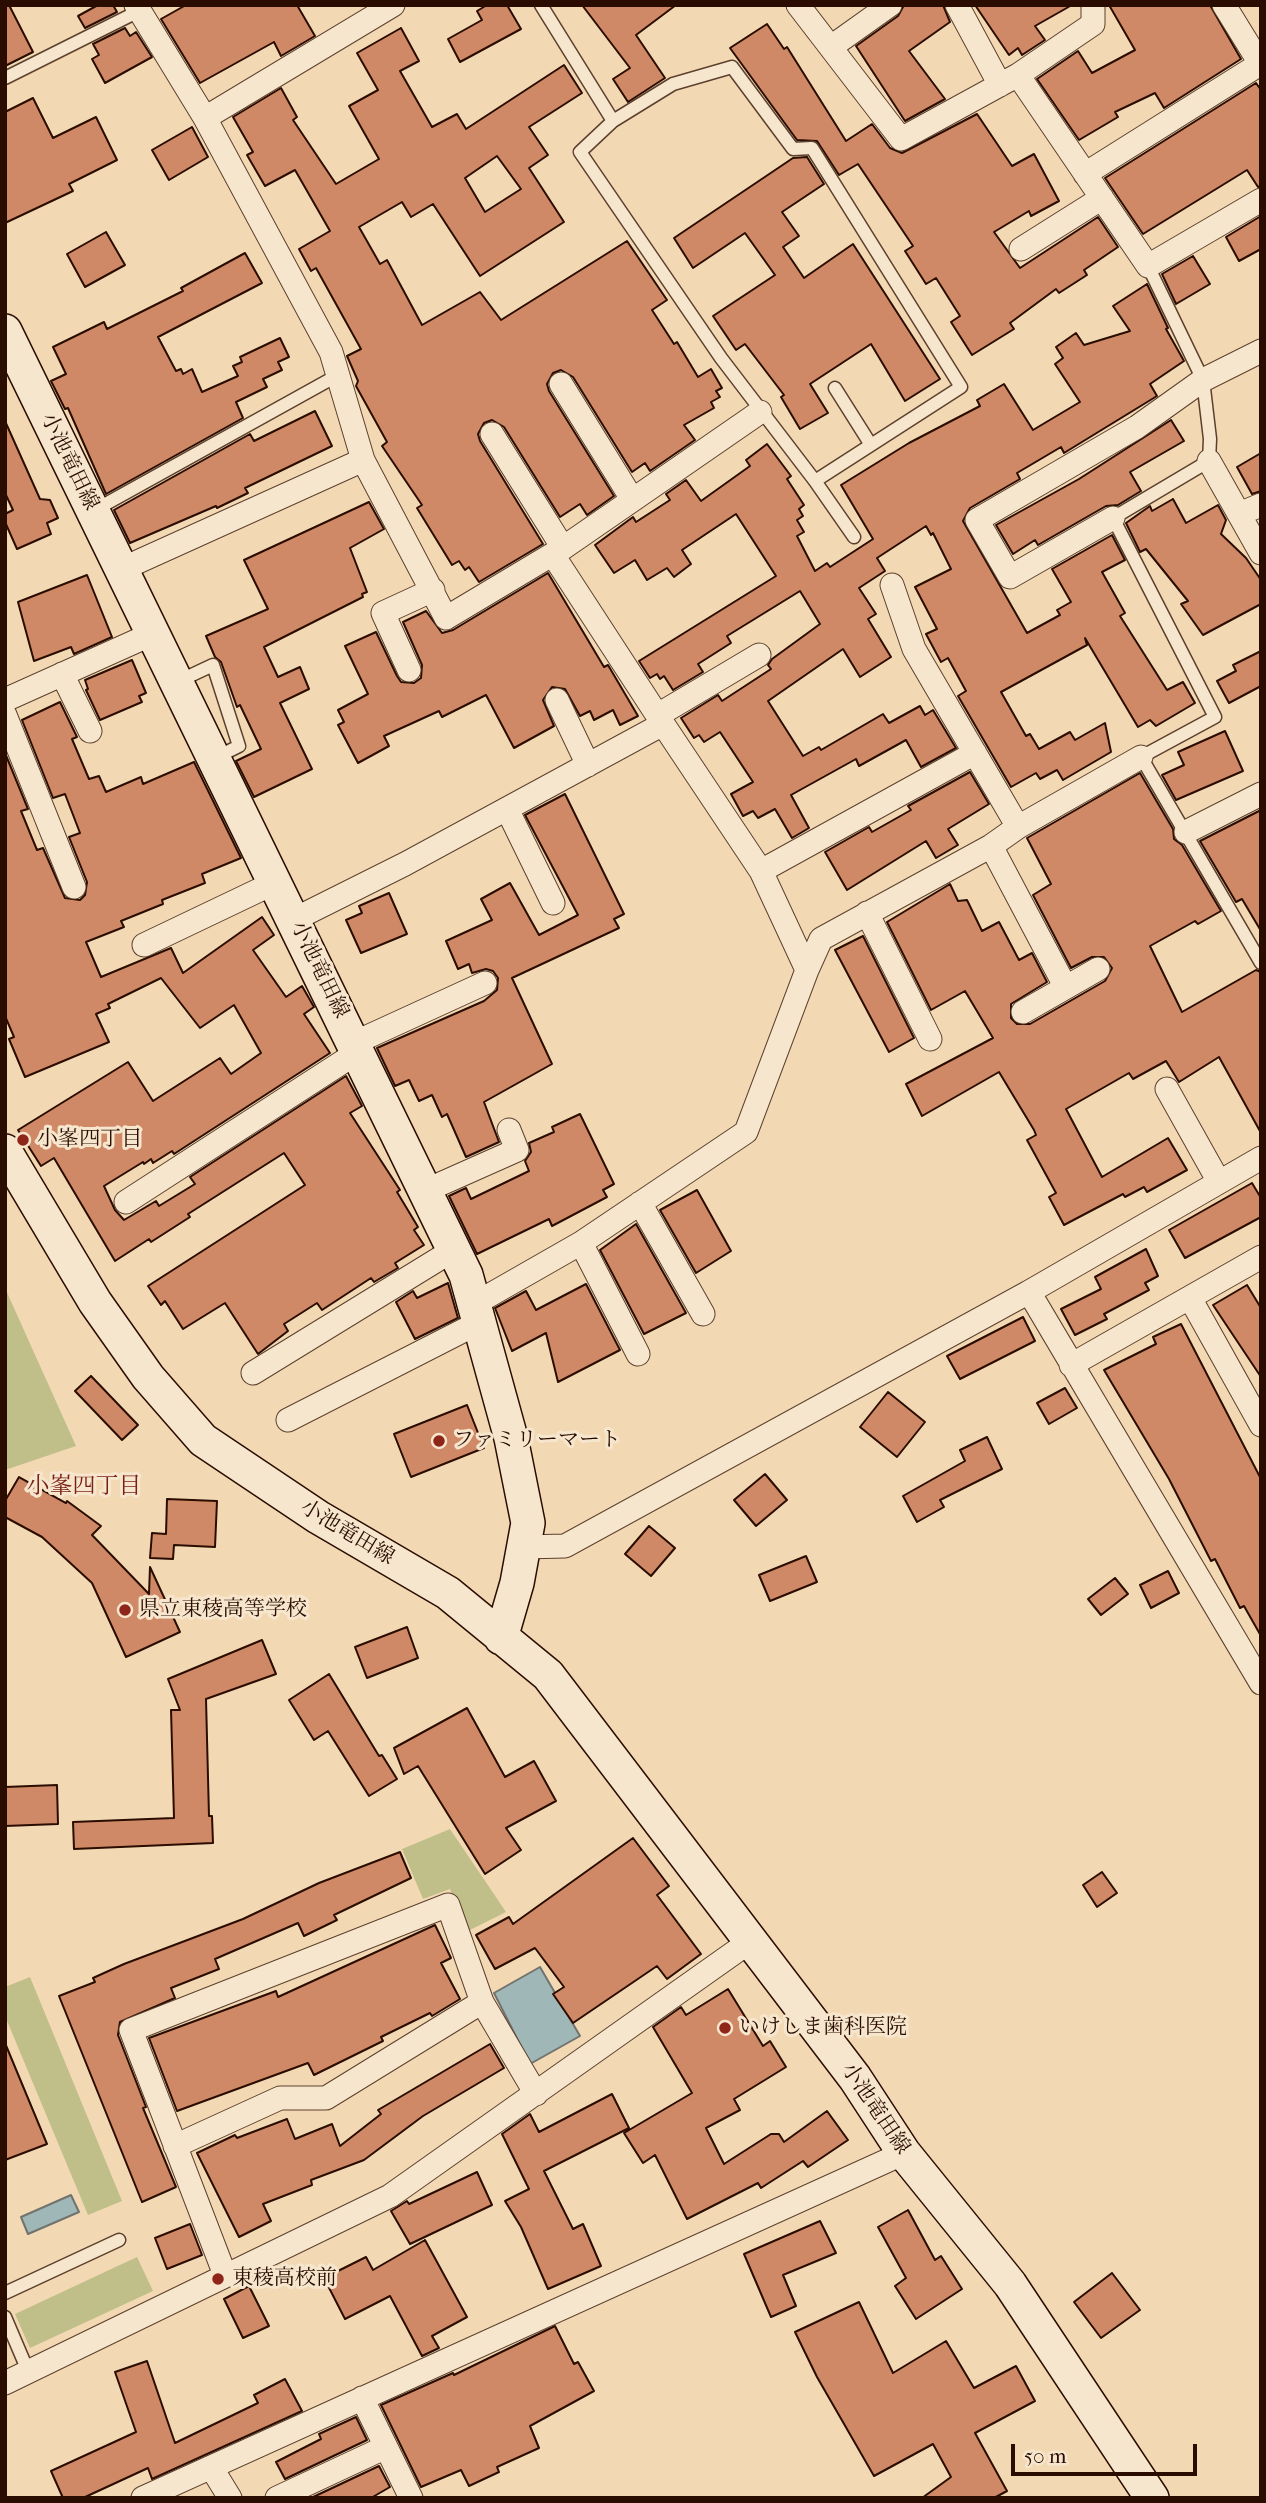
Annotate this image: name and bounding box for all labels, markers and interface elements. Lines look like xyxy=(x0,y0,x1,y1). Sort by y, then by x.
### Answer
street label: 小池竜田線 xyxy=(35,409,103,515)
street label: 小池竜田線 xyxy=(285,917,353,1023)
place label: 小峯四丁目 xyxy=(37,1127,142,1153)
marker: 小峯四丁目 xyxy=(15,1132,31,1148)
place label: ファミリーマート xyxy=(453,1428,621,1454)
marker: ファミリーマート xyxy=(431,1433,447,1449)
district label: 小峯四丁目 xyxy=(27,1473,141,1501)
street label: 小池竜田線 xyxy=(296,1495,398,1571)
place label: 県立東稜高等学校 xyxy=(139,1597,307,1623)
marker: 県立東稜高等学校 xyxy=(117,1602,133,1618)
place label: いけしま歯科医院 xyxy=(739,2015,907,2041)
marker: いけしま歯科医院 xyxy=(717,2020,733,2036)
street label: 小池竜田線 xyxy=(835,2058,915,2160)
place label: 東稜高校前 xyxy=(232,2266,337,2292)
marker: 東稜高校前 xyxy=(210,2271,226,2287)
scale bar xyxy=(1014,2430,1200,2474)
text: 50 m xyxy=(1024,2444,1067,2468)

